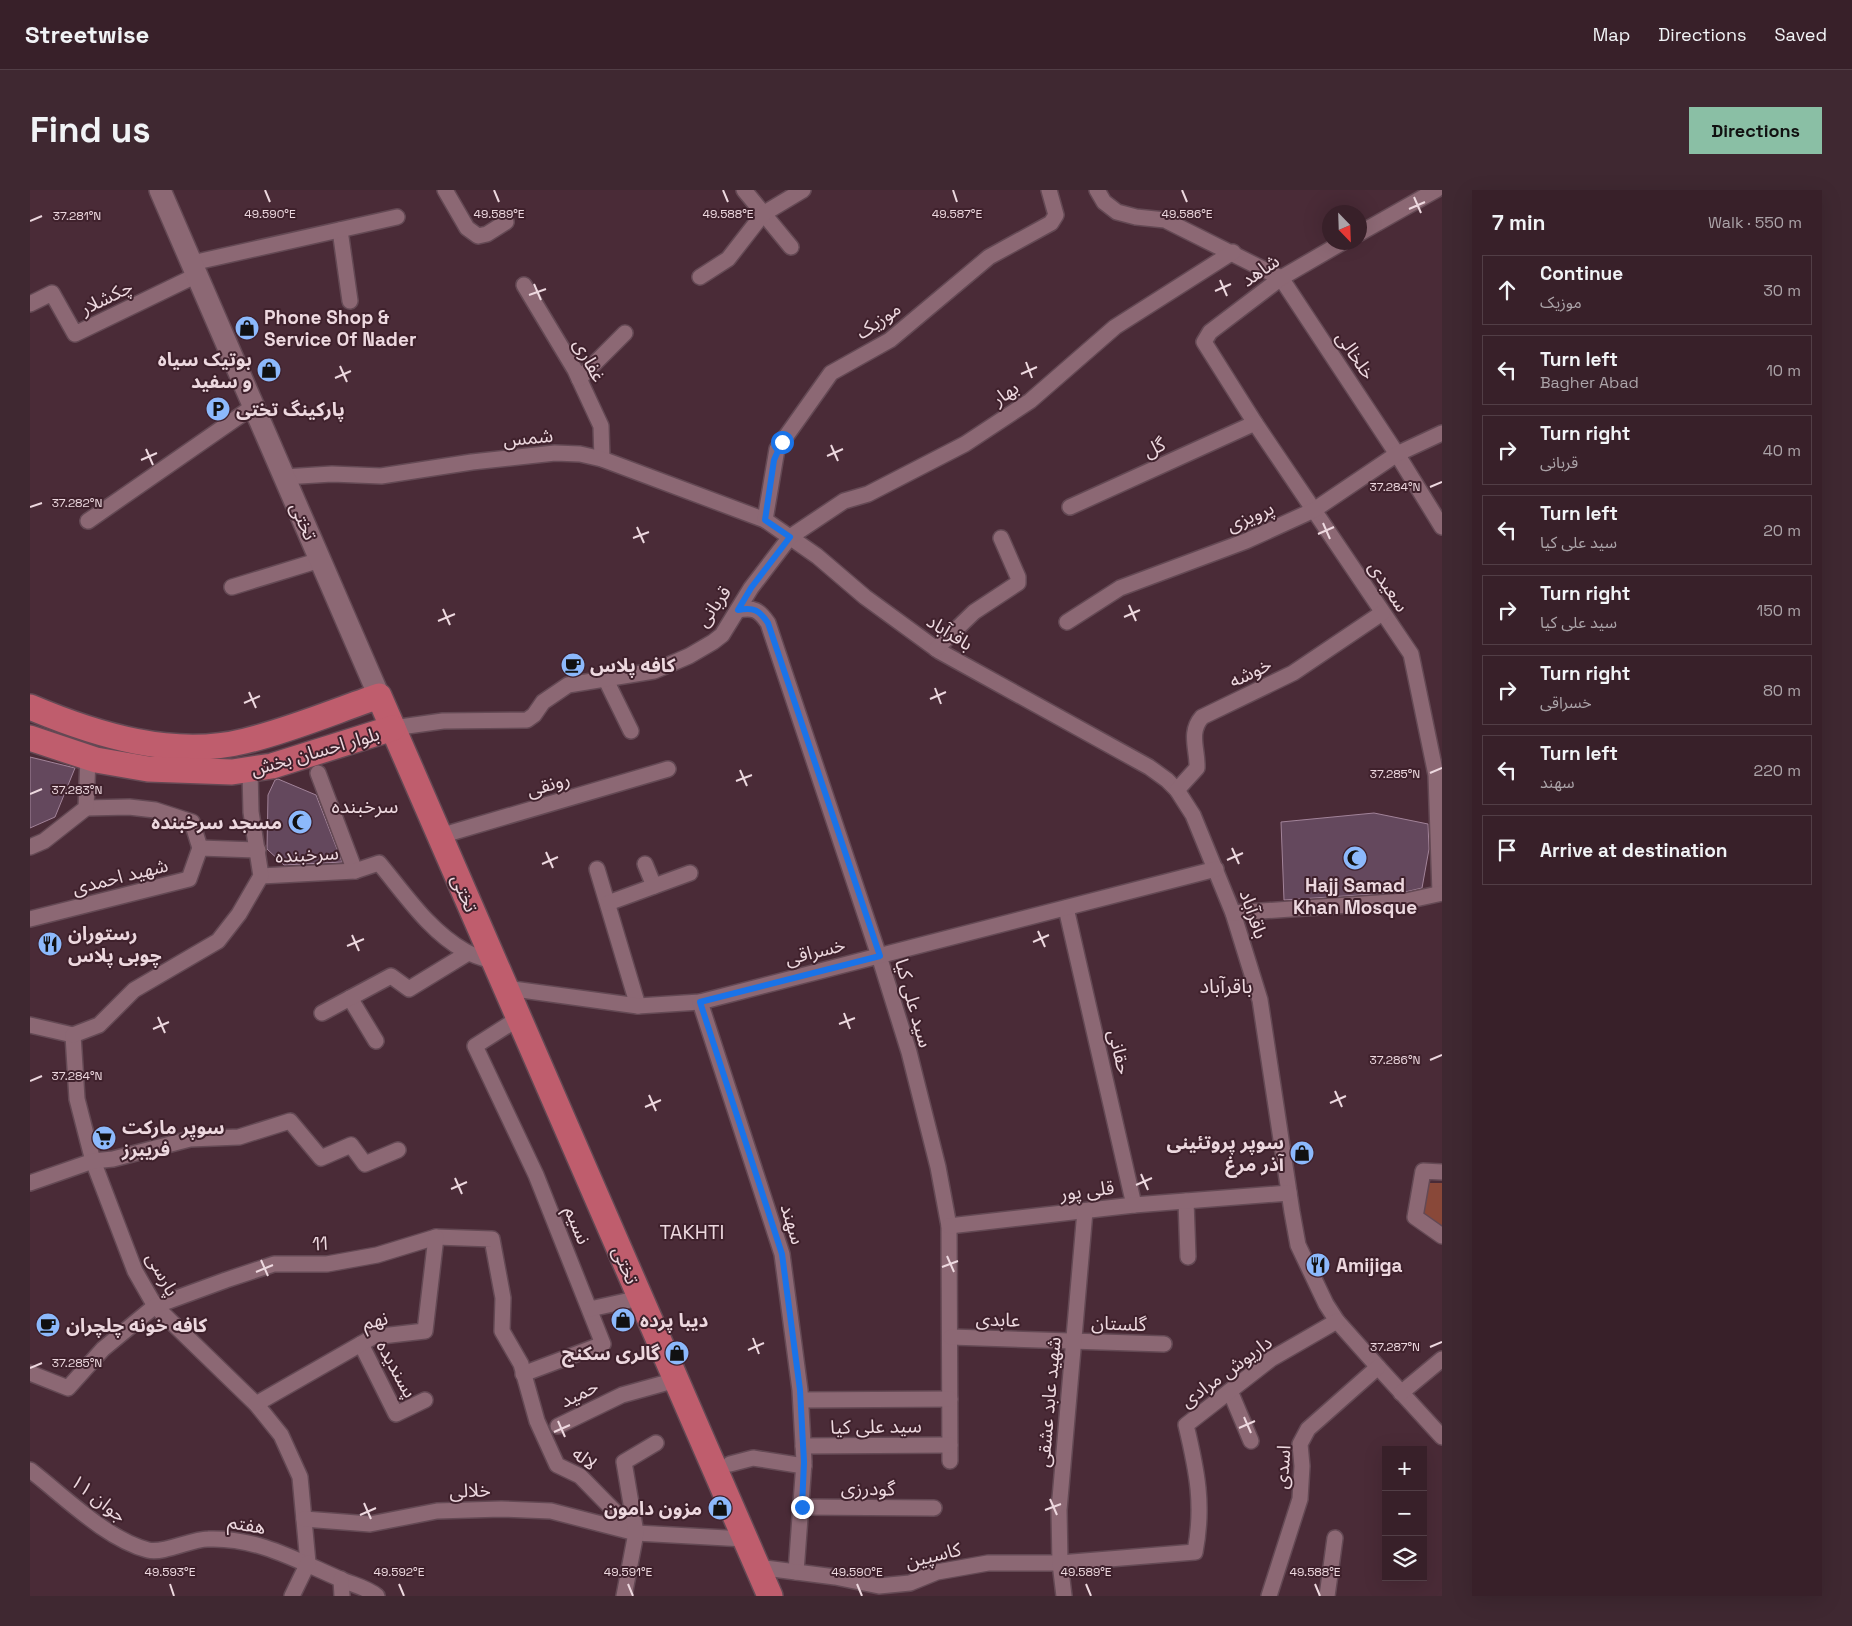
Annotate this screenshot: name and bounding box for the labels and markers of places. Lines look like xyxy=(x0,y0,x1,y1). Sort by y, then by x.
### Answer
place label: Phone Shop & Service Of Nader xyxy=(264,305,416,352)
shop icon: Phone Shop & Service Of Nader xyxy=(234,315,260,341)
place label: بوتیک سیاه و سفید xyxy=(158,347,252,394)
shop icon: بوتیک سیاه و سفید xyxy=(256,357,282,383)
parking icon: پارکینگ تختی xyxy=(205,396,231,422)
place label: پارکینگ تختی xyxy=(236,397,345,422)
cafe icon: کافه پلاس xyxy=(560,652,586,678)
place label: کافه پلاس xyxy=(590,653,676,678)
mosque icon: مسجد سرخبنده xyxy=(287,809,313,835)
place label: مسجد سرخبنده xyxy=(151,810,282,835)
mosque icon: Hajj Samad Khan Mosque xyxy=(1342,845,1368,871)
place label: Hajj Samad Khan Mosque xyxy=(1293,873,1417,920)
place label: رستوران چوبی پلاس xyxy=(68,921,162,968)
restaurant icon: رستوران چوبی پلاس xyxy=(37,931,63,957)
place label: سوپر مارکت فریبرز xyxy=(121,1115,225,1162)
supermarket icon: سوپر مارکت فریبرز xyxy=(91,1125,117,1151)
place label: سوپر پروتئینی آذر مرغ xyxy=(1167,1130,1285,1178)
shop icon: سوپر پروتئینی آذر مرغ xyxy=(1289,1140,1315,1166)
restaurant icon: Amijiga xyxy=(1305,1252,1331,1278)
place label: Amijiga xyxy=(1336,1253,1403,1278)
shop icon: دیبا پرده xyxy=(610,1307,636,1333)
place label: دیبا پرده xyxy=(640,1308,709,1333)
cafe icon: کافه خونه چلچران xyxy=(35,1312,61,1338)
place label: کافه خونه چلچران xyxy=(66,1313,208,1338)
shop icon: گالری سکنج xyxy=(664,1340,690,1366)
place label: گالری سکنج xyxy=(562,1341,660,1368)
shop icon: مزون دامون xyxy=(707,1495,733,1521)
place label: مزون دامون xyxy=(604,1496,702,1521)

